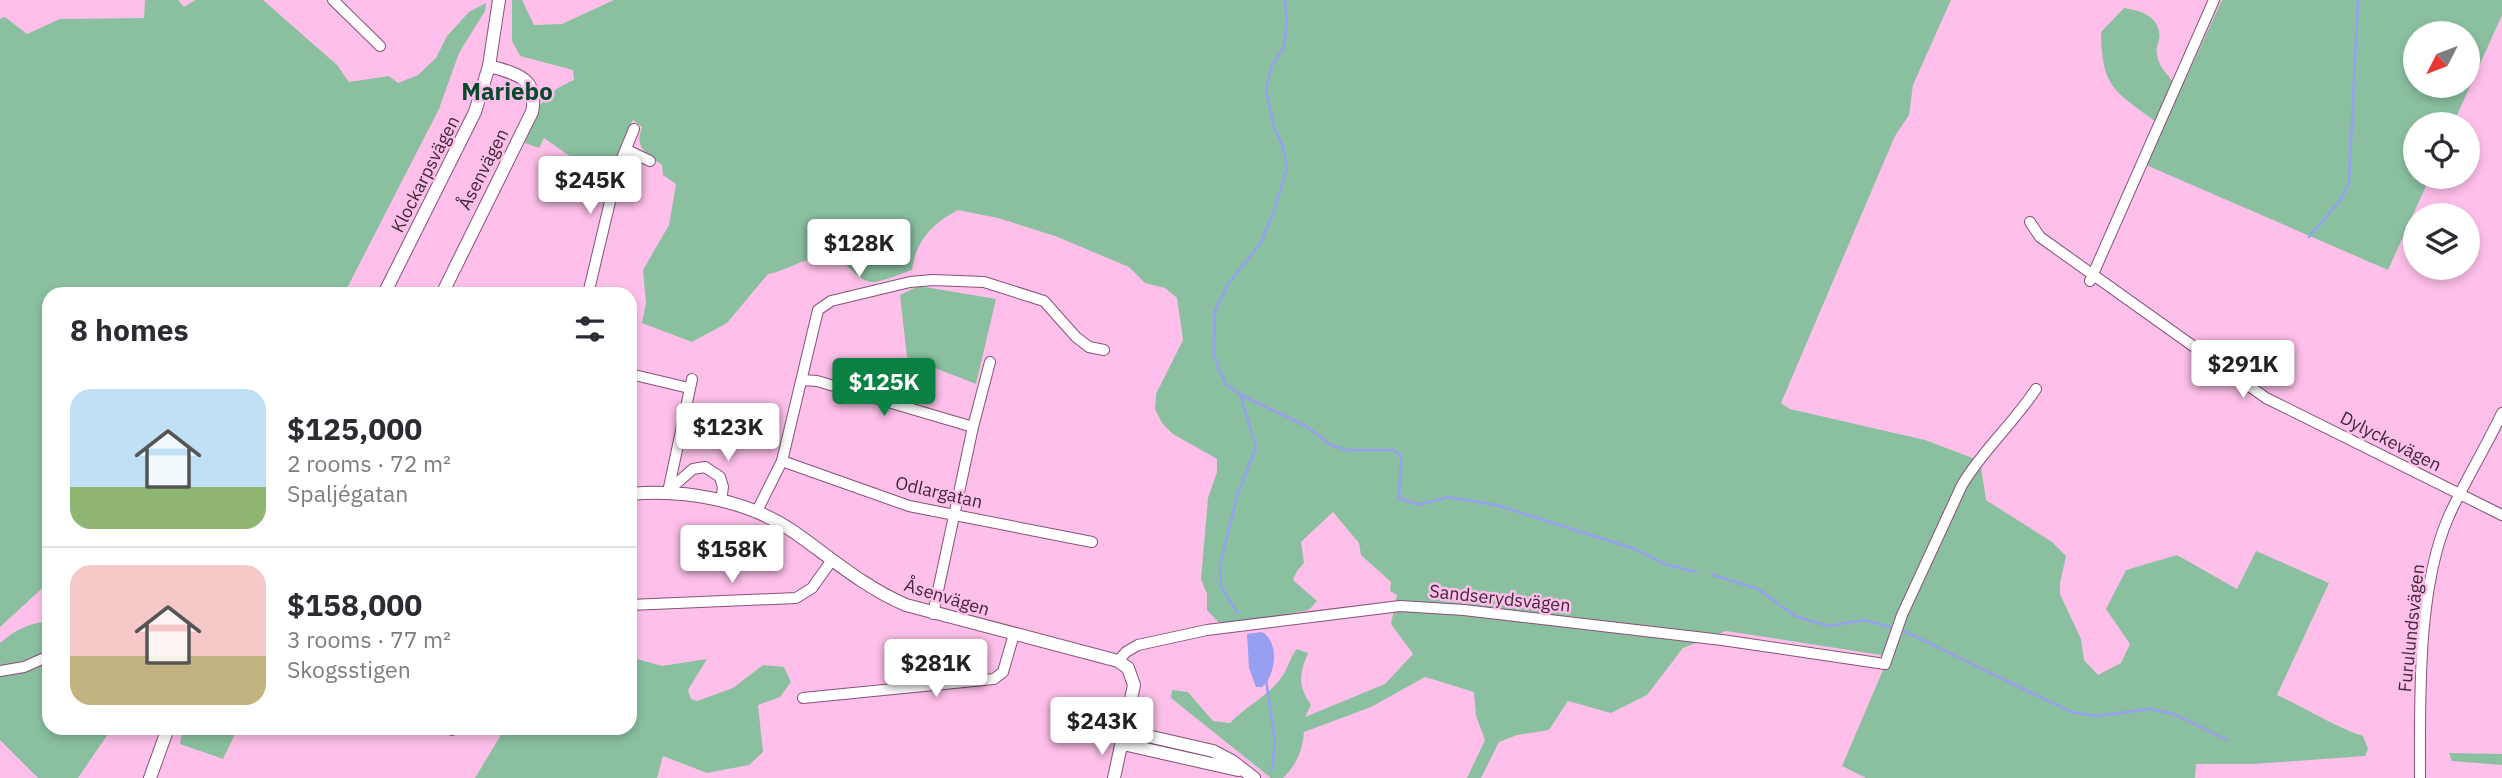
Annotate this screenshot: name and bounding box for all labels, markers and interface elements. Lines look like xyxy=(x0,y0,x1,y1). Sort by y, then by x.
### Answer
north arrow xyxy=(2403,21,2480,98)
map controls xyxy=(2403,21,2480,280)
district label: Mariebo xyxy=(461,75,553,107)
street label: Klockarpsvägen xyxy=(386,112,464,236)
button: locate xyxy=(2403,112,2480,189)
street label: Åsenvägen xyxy=(452,124,513,213)
pin: $245K xyxy=(541,156,639,216)
text: $245K xyxy=(554,164,626,194)
button: layers xyxy=(2403,203,2480,280)
pin: $128K xyxy=(810,219,908,279)
text: $128K xyxy=(823,227,895,257)
text: 8 homes xyxy=(70,310,189,349)
icon: filters xyxy=(571,310,609,348)
pin: $291K xyxy=(2194,340,2292,400)
text: $291K xyxy=(2207,348,2279,378)
pin: $125K xyxy=(835,358,933,418)
text: $125K xyxy=(848,366,920,396)
pin: $123K xyxy=(679,404,777,463)
street label: Dylyckevägen xyxy=(2337,406,2445,476)
text: $125,000 xyxy=(287,409,422,448)
text: $123K xyxy=(692,411,764,441)
icon: home xyxy=(126,417,210,501)
text: 2 rooms · 72 m² xyxy=(287,448,451,478)
street label: Odlargatan xyxy=(893,471,985,513)
text: Spaljégatan xyxy=(287,478,408,508)
pin: $158K xyxy=(683,526,781,585)
text: $158K xyxy=(696,533,768,563)
street label: Furulundsvägen xyxy=(2393,563,2429,693)
street label: Åsenvägen xyxy=(902,572,993,621)
street label: Sandserydsvägen xyxy=(1428,579,1572,617)
text: $158,000 xyxy=(287,585,422,624)
icon: home xyxy=(126,593,210,677)
text: 3 rooms · 77 m² xyxy=(287,624,451,654)
pin: $281K xyxy=(887,640,985,699)
text: $281K xyxy=(900,647,972,677)
text: Skogsstigen xyxy=(287,654,411,684)
pin: $243K xyxy=(1053,698,1151,757)
text: $243K xyxy=(1066,705,1138,735)

